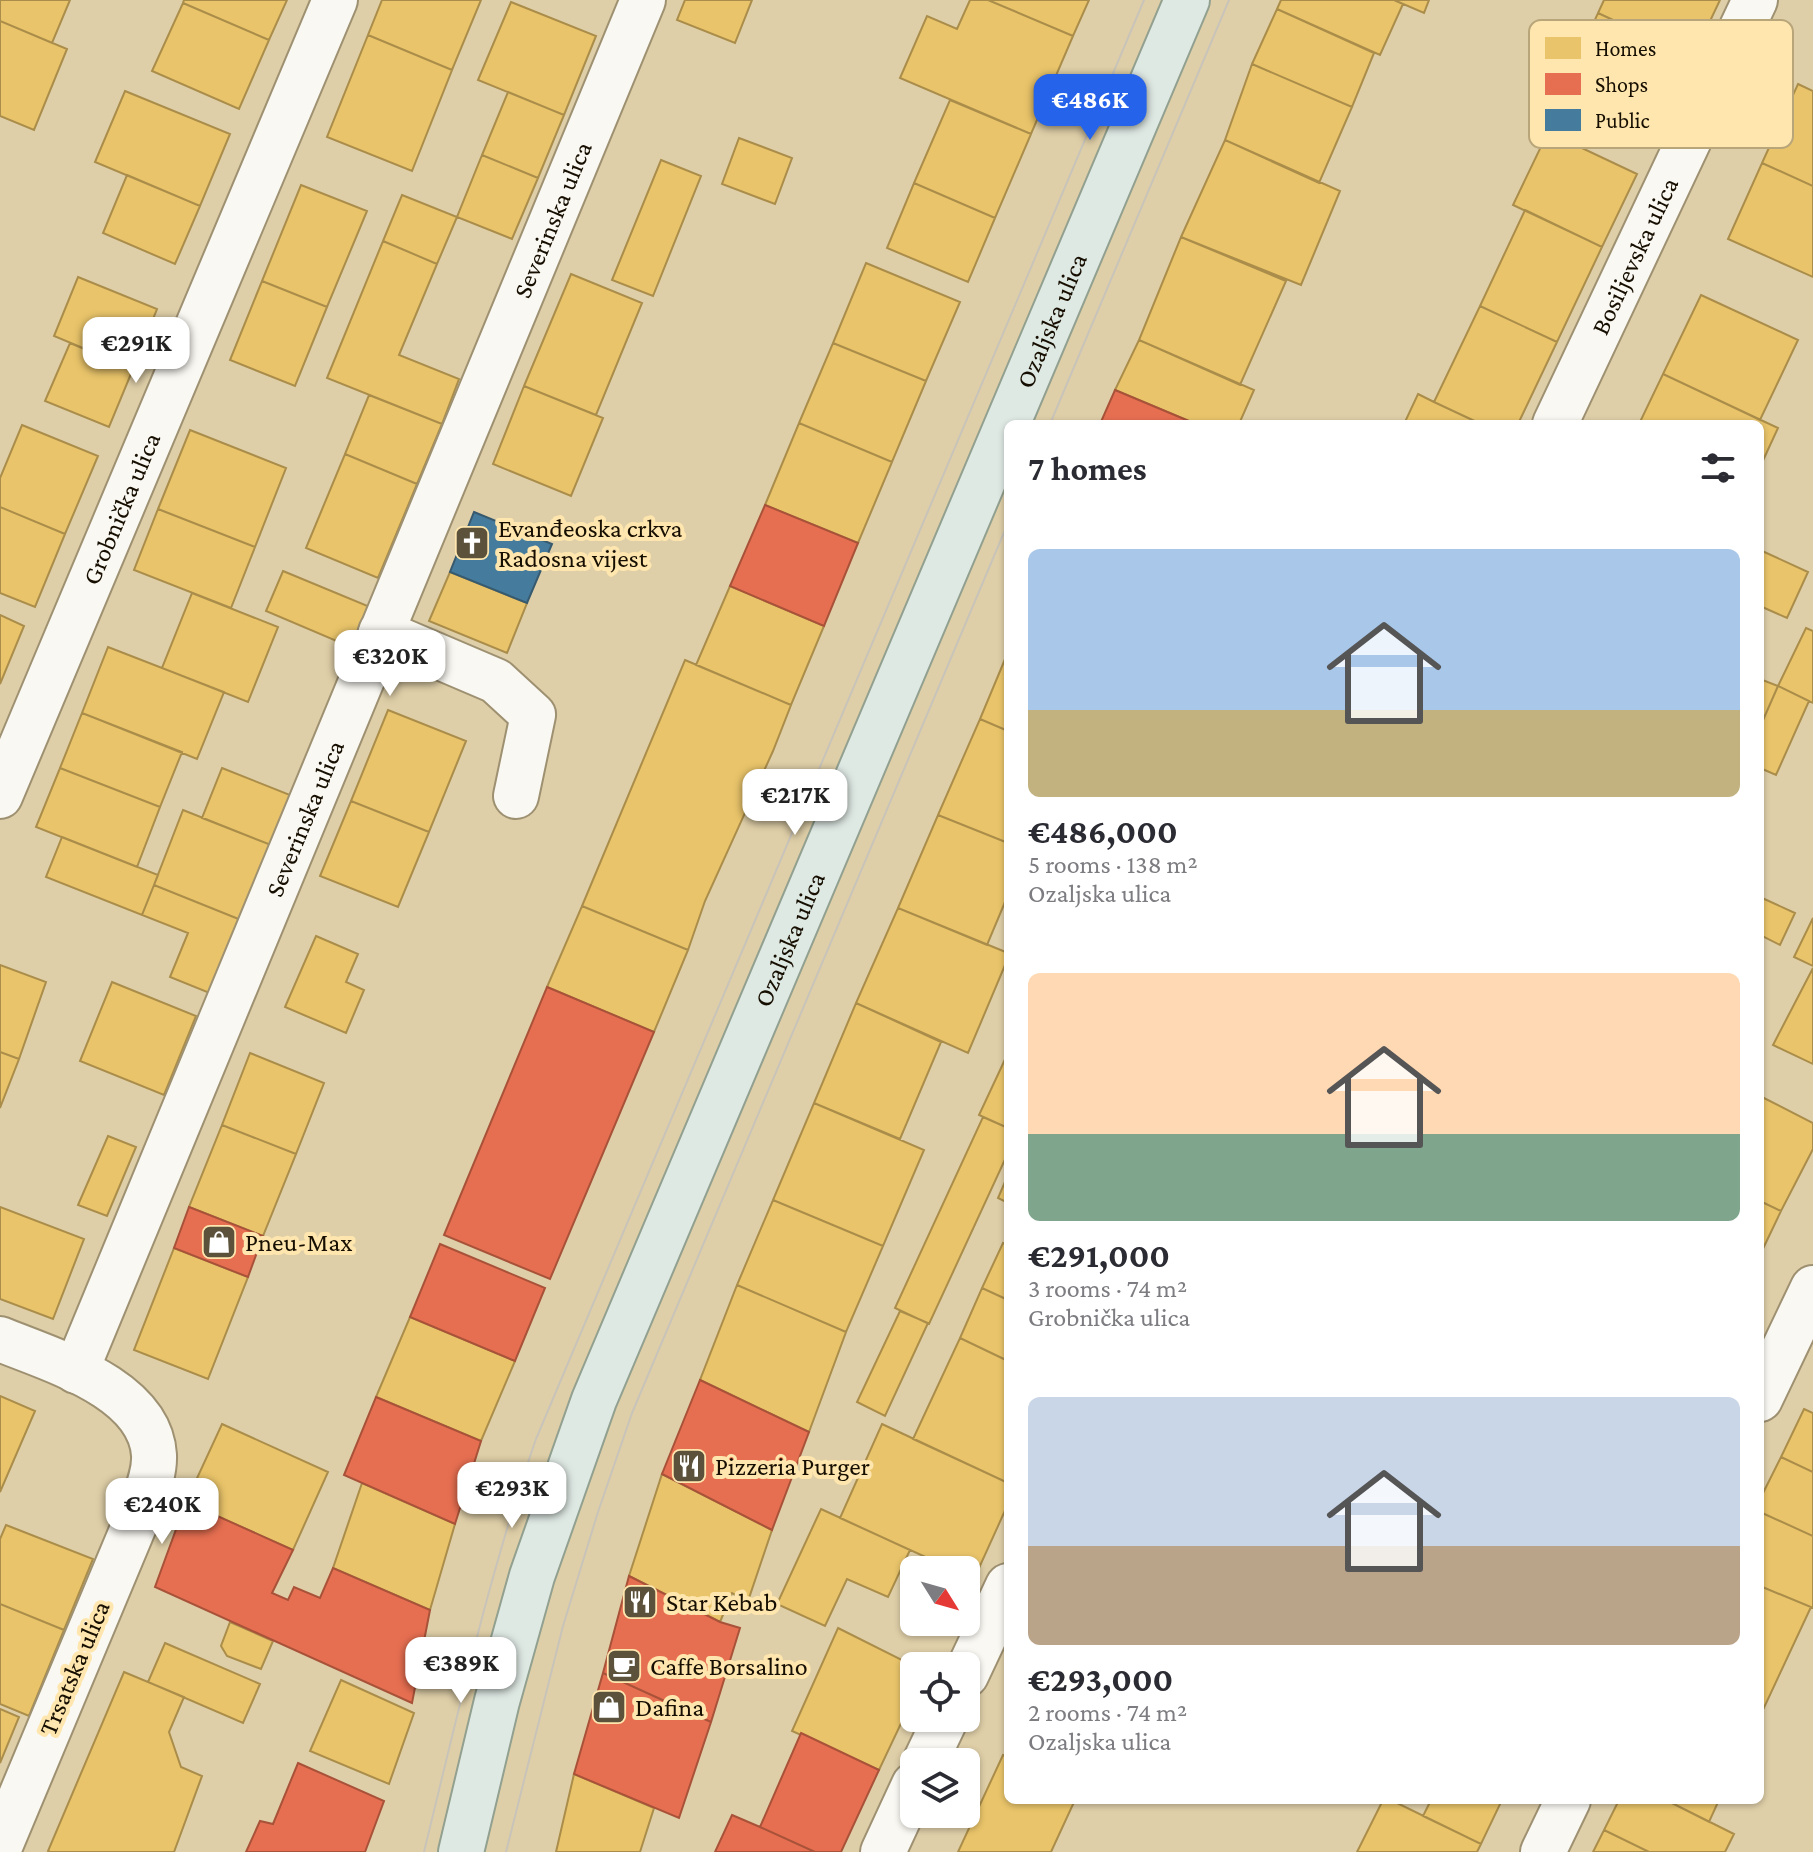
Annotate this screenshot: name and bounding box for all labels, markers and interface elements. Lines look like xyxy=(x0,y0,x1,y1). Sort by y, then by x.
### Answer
legend xyxy=(1529,20,1793,148)
text: Homes xyxy=(1595,36,1656,61)
text: Shops xyxy=(1595,72,1648,97)
pin: €486K xyxy=(1034,74,1146,142)
text: €486K xyxy=(1052,85,1128,114)
text: Public xyxy=(1595,108,1650,133)
street label: Severinska ulica xyxy=(507,137,598,302)
street label: Bosiljevska ulica xyxy=(1585,173,1684,339)
street label: Ozaljska ulica xyxy=(1010,249,1093,392)
pin: €291K xyxy=(80,317,192,385)
text: €291K xyxy=(101,328,171,357)
street label: Grobnička ulica xyxy=(77,428,166,589)
icon: filters xyxy=(1696,446,1740,490)
text: 7 homes xyxy=(1028,450,1147,487)
place label: Evanđeoska crkva Radosna vijest xyxy=(498,514,683,573)
church icon: Evanđeoska crkva Radosna vijest xyxy=(453,524,491,562)
icon: home xyxy=(1312,601,1456,745)
pin: €320K xyxy=(334,630,446,698)
text: €320K xyxy=(352,641,428,670)
street label: Severinska ulica xyxy=(260,736,350,901)
pin: €217K xyxy=(739,769,851,837)
text: €217K xyxy=(760,780,830,809)
text: €486,000 xyxy=(1028,813,1178,850)
text: 5 rooms · 138 m² xyxy=(1028,850,1198,879)
street label: Ozaljska ulica xyxy=(748,868,831,1011)
text: Ozaljska ulica xyxy=(1028,879,1171,908)
icon: home xyxy=(1312,1025,1456,1169)
shop icon: Pneu-Max xyxy=(200,1223,238,1261)
place label: Pneu-Max xyxy=(245,1228,353,1257)
text: €291,000 xyxy=(1028,1237,1170,1274)
text: 3 rooms · 74 m² xyxy=(1028,1274,1187,1303)
text: Grobnička ulica xyxy=(1028,1303,1190,1332)
restaurant icon: Pizzeria Purger xyxy=(670,1447,708,1485)
icon: home xyxy=(1312,1449,1456,1593)
place label: Pizzeria Purger xyxy=(715,1452,870,1481)
pin: €293K xyxy=(456,1462,568,1530)
text: €293K xyxy=(475,1473,549,1502)
pin: €240K xyxy=(106,1478,218,1546)
text: €240K xyxy=(124,1489,200,1518)
north arrow xyxy=(900,1556,980,1636)
map controls xyxy=(900,1556,980,1828)
restaurant icon: Star Kebab xyxy=(621,1583,659,1621)
place label: Star Kebab xyxy=(666,1588,777,1617)
street label: Trsatska ulica xyxy=(33,1596,116,1740)
pin: €389K xyxy=(405,1637,517,1705)
cafe icon: Caffe Borsalino xyxy=(605,1647,643,1685)
text: €389K xyxy=(423,1648,499,1677)
place label: Caffe Borsalino xyxy=(650,1652,808,1681)
button: locate xyxy=(900,1652,980,1732)
text: €293,000 xyxy=(1028,1661,1173,1698)
shop icon: Dafina xyxy=(590,1688,628,1726)
place label: Dafina xyxy=(635,1693,704,1722)
text: 2 rooms · 74 m² xyxy=(1028,1698,1187,1727)
text: Ozaljska ulica xyxy=(1028,1727,1171,1756)
button: layers xyxy=(900,1748,980,1828)

